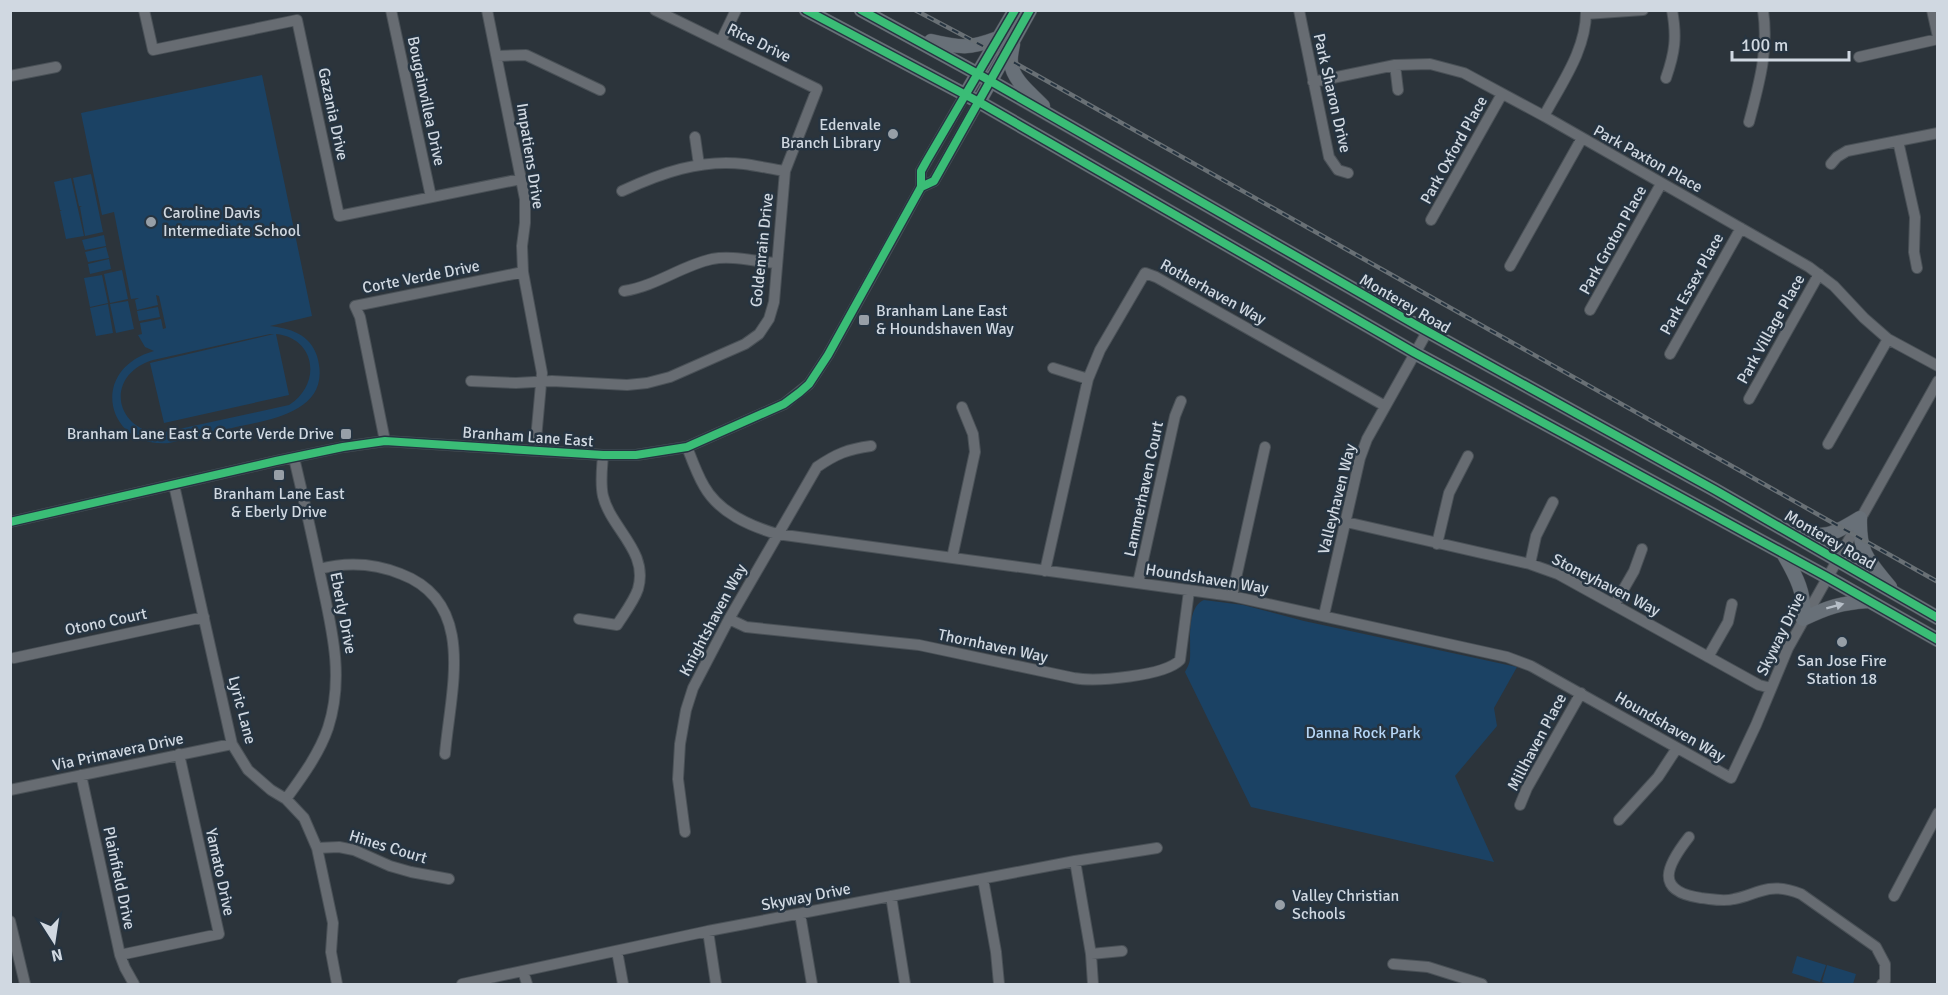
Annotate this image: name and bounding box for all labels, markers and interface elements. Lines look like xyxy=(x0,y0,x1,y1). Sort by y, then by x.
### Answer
street label: Rice Drive xyxy=(724,19,794,67)
scale bar xyxy=(1732,24,1849,62)
street label: Park Sharon Drive xyxy=(1309,31,1355,155)
street label: Bougainvillea Drive xyxy=(402,34,450,168)
text: 100 m xyxy=(1741,34,1788,56)
street label: Gazania Drive xyxy=(313,66,353,162)
street label: Park Oxford Place xyxy=(1416,92,1492,208)
street label: Impatiens Drive xyxy=(512,102,548,210)
place label: Edenvale Branch Library xyxy=(781,115,882,153)
street label: Park Paxton Place xyxy=(1590,121,1706,197)
marker: Edenvale Branch Library xyxy=(886,127,900,141)
street label: Park Groton Place xyxy=(1575,182,1651,298)
street label: Goldenrain Drive xyxy=(746,192,778,308)
place label: Caroline Davis Intermediate School xyxy=(163,203,301,241)
marker: Caroline Davis Intermediate School xyxy=(144,215,158,229)
street label: Park Essex Place xyxy=(1656,230,1728,338)
street label: Rotherhaven Way xyxy=(1157,255,1270,330)
street label: Corte Verde Drive xyxy=(361,256,481,298)
street label: Monterey Road xyxy=(1356,270,1454,338)
street label: Park Village Place xyxy=(1733,271,1809,387)
place label: Branham Lane East & Houndshaven Way xyxy=(876,301,1014,339)
marker: Branham Lane East & Houndshaven Way xyxy=(857,313,871,327)
street label: Lammerhaven Court xyxy=(1120,419,1168,559)
street label: Branham Lane East xyxy=(462,422,595,452)
place label: Branham Lane East & Corte Verde Drive xyxy=(67,424,334,444)
marker: Branham Lane East & Corte Verde Drive xyxy=(339,427,353,441)
street label: Valleyhaven Way xyxy=(1314,441,1361,556)
marker: Branham Lane East & Eberly Drive xyxy=(272,468,286,482)
place label: Branham Lane East & Eberly Drive xyxy=(213,484,345,522)
street label: Monterey Road xyxy=(1781,506,1879,574)
street label: Stoneyhaven Way xyxy=(1548,549,1664,621)
street label: Houndshaven Way xyxy=(1144,559,1270,599)
street label: Knightshaven Way xyxy=(675,560,751,680)
street label: Eberly Drive xyxy=(325,571,361,655)
street label: Skyway Drive xyxy=(1752,589,1810,679)
one-way arrow xyxy=(1826,601,1844,610)
street label: Otono Court xyxy=(63,603,149,640)
street label: Thornhaven Way xyxy=(936,625,1050,668)
marker: San Jose Fire Station 18 xyxy=(1835,635,1849,649)
place label: San Jose Fire Station 18 xyxy=(1797,651,1887,689)
street label: Lyric Lane xyxy=(223,674,261,746)
street label: Houndshaven Way xyxy=(1611,687,1729,767)
street label: Millhaven Place xyxy=(1503,690,1571,794)
park label: Danna Rock Park xyxy=(1306,723,1420,743)
street label: Via Primavera Drive xyxy=(51,728,185,776)
street label: Plainfield Drive xyxy=(98,825,140,931)
street label: Yamato Drive xyxy=(201,826,239,918)
street label: Hines Court xyxy=(346,826,430,868)
street label: Skyway Drive xyxy=(760,879,852,915)
place label: Valley Christian Schools xyxy=(1292,886,1399,924)
marker: Valley Christian Schools xyxy=(1273,898,1287,912)
north arrow xyxy=(24,911,84,971)
text: N xyxy=(49,944,64,966)

